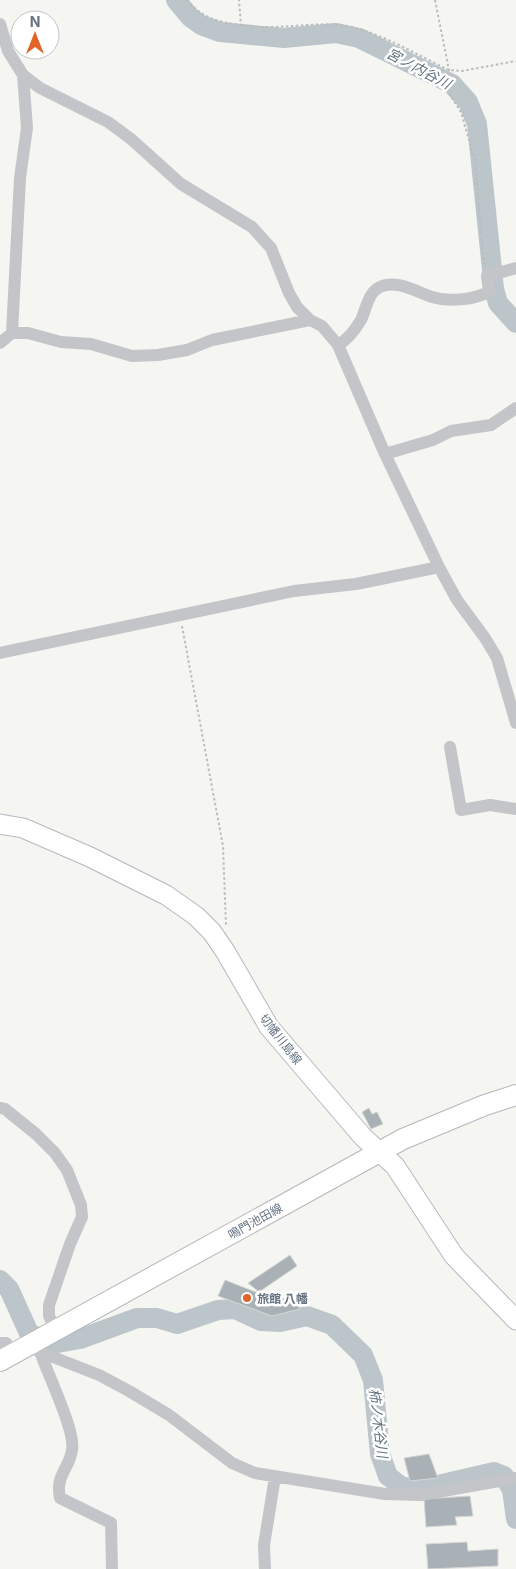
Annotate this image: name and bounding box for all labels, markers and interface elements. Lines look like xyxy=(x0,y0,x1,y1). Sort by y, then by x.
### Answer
north arrow xyxy=(10,10,60,60)
text: N xyxy=(30,13,40,30)
water label: 宮ノ内谷川 xyxy=(384,44,456,93)
street label: 切幡川島線 xyxy=(257,1011,305,1067)
street label: 鳴門池田線 xyxy=(225,1200,285,1242)
place label: 旅館 八幡 xyxy=(257,1291,308,1306)
marker: 旅館 八幡 xyxy=(241,1292,253,1304)
water label: 柿ノ木谷川 xyxy=(366,1387,392,1461)

